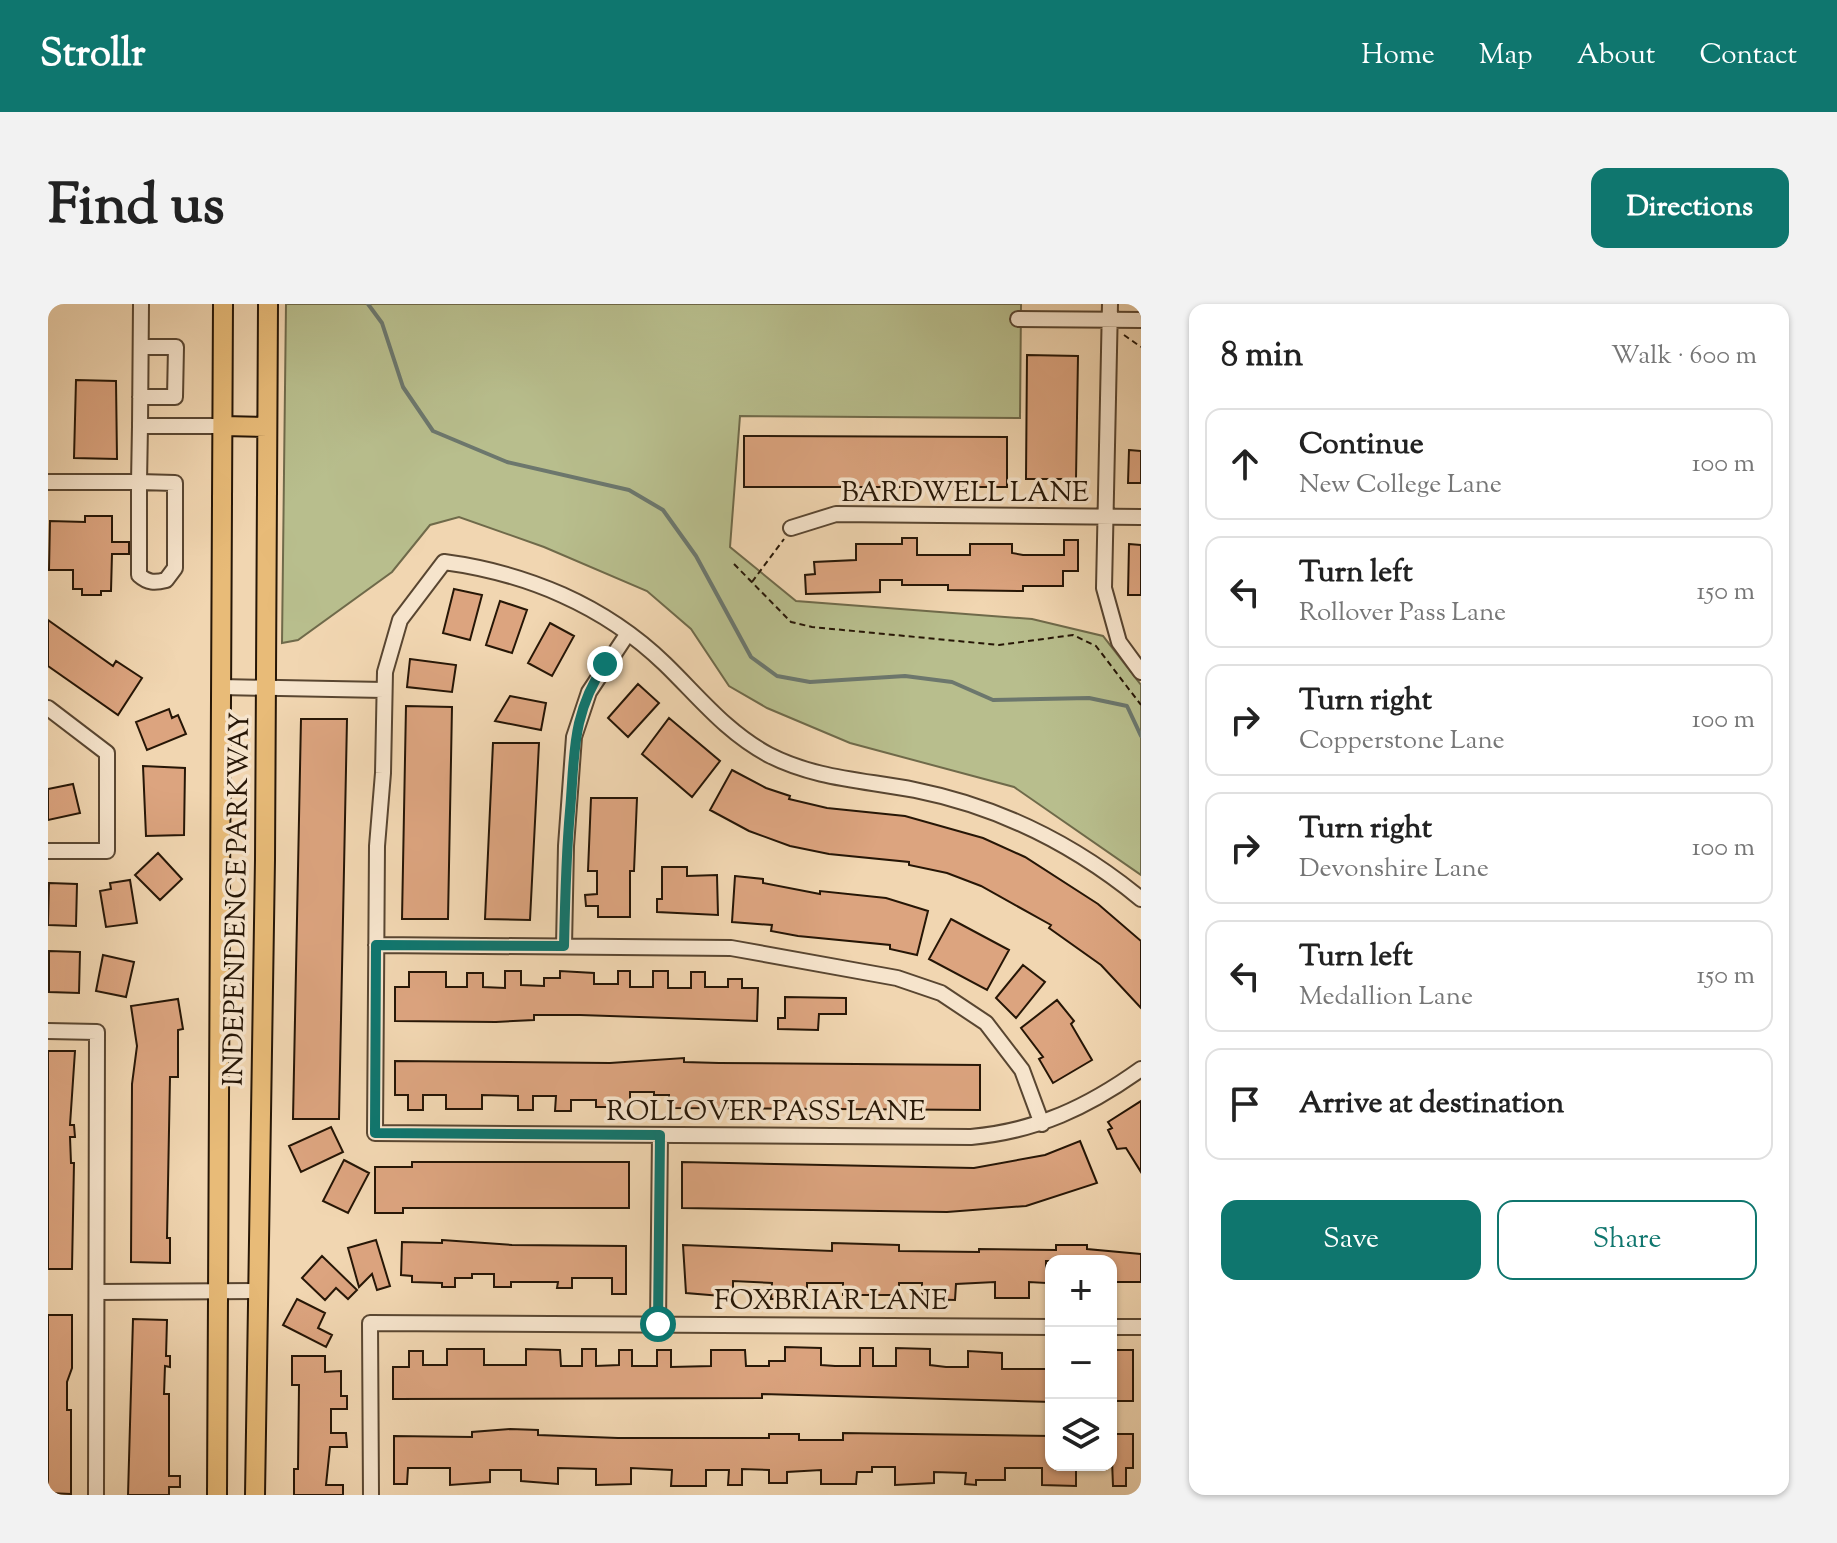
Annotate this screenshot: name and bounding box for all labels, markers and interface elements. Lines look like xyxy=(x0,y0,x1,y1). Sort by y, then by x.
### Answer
text: Strollr xyxy=(40,29,146,83)
text: Home xyxy=(1361,36,1435,76)
text: Map xyxy=(1479,36,1533,76)
text: About xyxy=(1577,36,1655,76)
text: Contact xyxy=(1699,36,1797,76)
text: Find us xyxy=(48,168,224,249)
button: Directions xyxy=(1591,168,1789,248)
text: 8 min xyxy=(1221,332,1303,381)
text: Walk · 600 m xyxy=(1611,338,1757,375)
text: Continue xyxy=(1299,424,1424,467)
icon: ahead xyxy=(1223,442,1267,486)
text: 100 m xyxy=(1692,446,1755,483)
text: New College Lane xyxy=(1299,467,1502,504)
street label: BARDWELL LANE xyxy=(841,474,1089,514)
text: Turn left xyxy=(1299,552,1413,595)
icon: left xyxy=(1223,570,1267,614)
text: 150 m xyxy=(1696,574,1755,611)
text: Rollover Pass Lane xyxy=(1299,595,1506,632)
route end xyxy=(587,646,623,682)
text: Turn right xyxy=(1299,680,1432,723)
icon: right xyxy=(1223,698,1267,742)
text: 100 m xyxy=(1692,702,1755,739)
street label: INDEPENDENCE PARKWAY xyxy=(215,712,261,1086)
text: Copperstone Lane xyxy=(1299,723,1505,760)
text: Turn right xyxy=(1299,808,1432,851)
icon: right xyxy=(1223,826,1267,870)
text: 100 m xyxy=(1692,830,1755,867)
text: Devonshire Lane xyxy=(1299,851,1489,888)
text: Turn left xyxy=(1299,936,1413,979)
icon: left xyxy=(1223,954,1267,998)
text: 150 m xyxy=(1696,958,1755,995)
text: Medallion Lane xyxy=(1299,979,1473,1016)
icon: arrive xyxy=(1223,1082,1267,1126)
text: Arrive at destination xyxy=(1299,1083,1564,1126)
street label: ROLLOVER PASS LANE xyxy=(606,1093,926,1133)
button: Save xyxy=(1221,1200,1481,1280)
button: Share xyxy=(1497,1200,1757,1280)
map controls xyxy=(1045,1255,1117,1471)
button: + xyxy=(1045,1255,1117,1327)
street label: FOXBRIAR LANE xyxy=(714,1282,948,1322)
route start xyxy=(640,1306,676,1342)
button: − xyxy=(1045,1327,1117,1399)
button: layers xyxy=(1045,1399,1117,1471)

